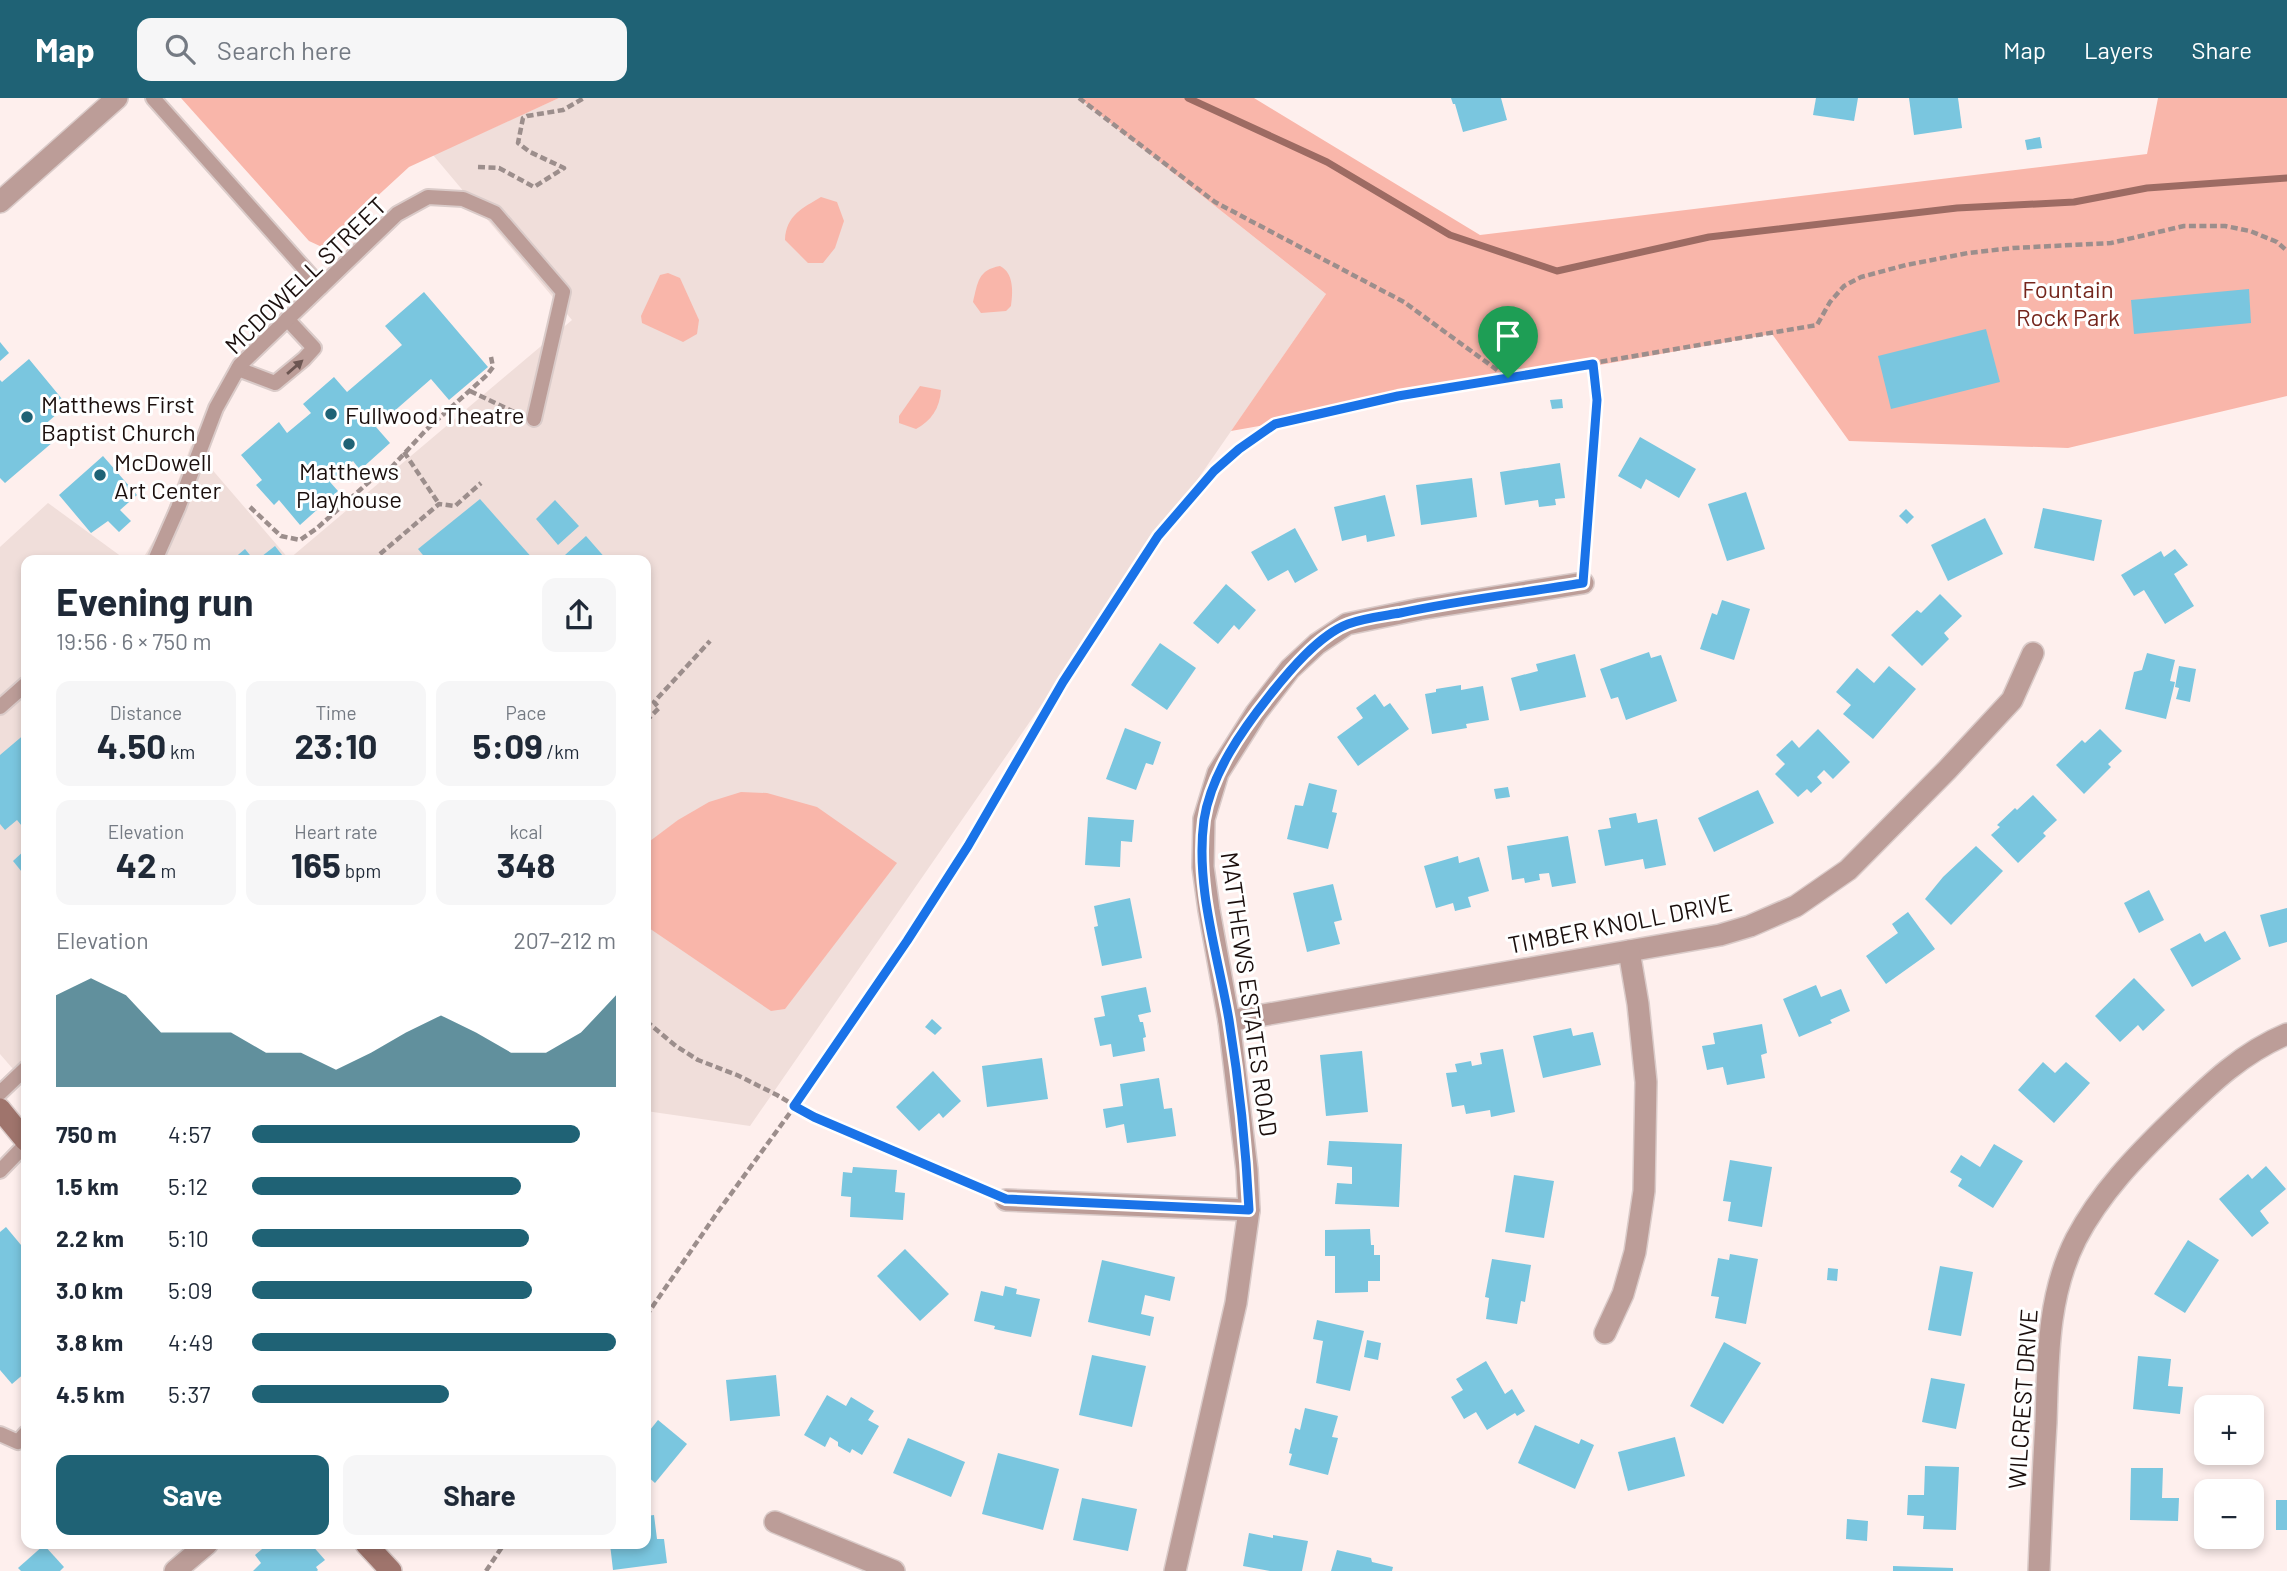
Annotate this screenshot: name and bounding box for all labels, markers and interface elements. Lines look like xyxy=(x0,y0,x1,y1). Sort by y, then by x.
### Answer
search box xyxy=(137,18,627,81)
text: Map xyxy=(35,29,95,69)
icon: search xyxy=(161,30,199,68)
text: Search here xyxy=(217,34,352,65)
text: Map xyxy=(2003,35,2046,64)
text: Layers xyxy=(2084,35,2153,64)
text: Share xyxy=(2191,35,2252,64)
street label: MCDOWELL STREET xyxy=(218,191,392,359)
park label: Fountain Rock Park xyxy=(2016,274,2120,331)
pin xyxy=(1478,306,1538,378)
icon: arrive xyxy=(1489,317,1527,355)
one-way arrow xyxy=(286,359,304,375)
place label: Matthews First Baptist Church xyxy=(41,389,196,446)
place label: Fullwood Theatre xyxy=(345,400,525,429)
marker: Fullwood Theatre xyxy=(323,406,339,422)
marker: Matthews First Baptist Church xyxy=(19,409,35,425)
marker: Matthews Playhouse xyxy=(341,436,357,452)
place label: McDowell Art Center xyxy=(114,447,222,504)
place label: Matthews Playhouse xyxy=(296,456,402,513)
marker: McDowell Art Center xyxy=(92,467,108,483)
text: Evening run xyxy=(56,578,254,624)
button: share xyxy=(542,578,616,652)
text: 19:56 · 6 × 750 m xyxy=(56,627,212,655)
text: Distance xyxy=(110,701,182,724)
text: Time xyxy=(315,701,357,724)
text: Pace xyxy=(506,701,546,724)
text: 4.50 xyxy=(97,724,166,766)
text: 23:10 xyxy=(294,724,378,766)
text: 5:09 xyxy=(473,724,543,766)
text: km xyxy=(166,740,195,763)
text: /km xyxy=(543,740,579,763)
text: Elevation xyxy=(108,820,184,843)
text: Heart rate xyxy=(294,820,378,843)
text: kcal xyxy=(509,820,543,843)
text: 42 xyxy=(116,843,157,885)
text: 165 xyxy=(291,843,341,885)
text: 348 xyxy=(496,843,556,885)
street label: MATTHEWS ESTATES ROAD xyxy=(1216,850,1284,1138)
text: m xyxy=(157,859,176,882)
text: bpm xyxy=(341,859,381,882)
street label: TIMBER KNOLL DRIVE xyxy=(1505,887,1735,959)
text: Elevation xyxy=(56,926,149,954)
text: 207–212 m xyxy=(513,926,616,954)
text: 750 m xyxy=(56,1120,117,1148)
text: 4:57 xyxy=(168,1120,211,1148)
text: 1.5 km xyxy=(56,1172,119,1200)
text: 5:12 xyxy=(168,1172,208,1200)
text: 2.2 km xyxy=(56,1224,124,1252)
text: 5:10 xyxy=(168,1224,209,1252)
text: 3.0 km xyxy=(56,1276,123,1304)
text: 5:09 xyxy=(168,1276,213,1304)
street label: WILCREST DRIVE xyxy=(2001,1308,2043,1490)
text: 3.8 km xyxy=(56,1328,123,1356)
text: 4:49 xyxy=(168,1328,213,1356)
text: 4.5 km xyxy=(56,1380,125,1408)
text: 5:37 xyxy=(168,1380,210,1408)
map controls xyxy=(2194,1395,2264,1549)
button: + xyxy=(2194,1395,2264,1465)
button: Save xyxy=(56,1455,329,1535)
button: Share xyxy=(343,1455,616,1535)
button: − xyxy=(2194,1479,2264,1549)

